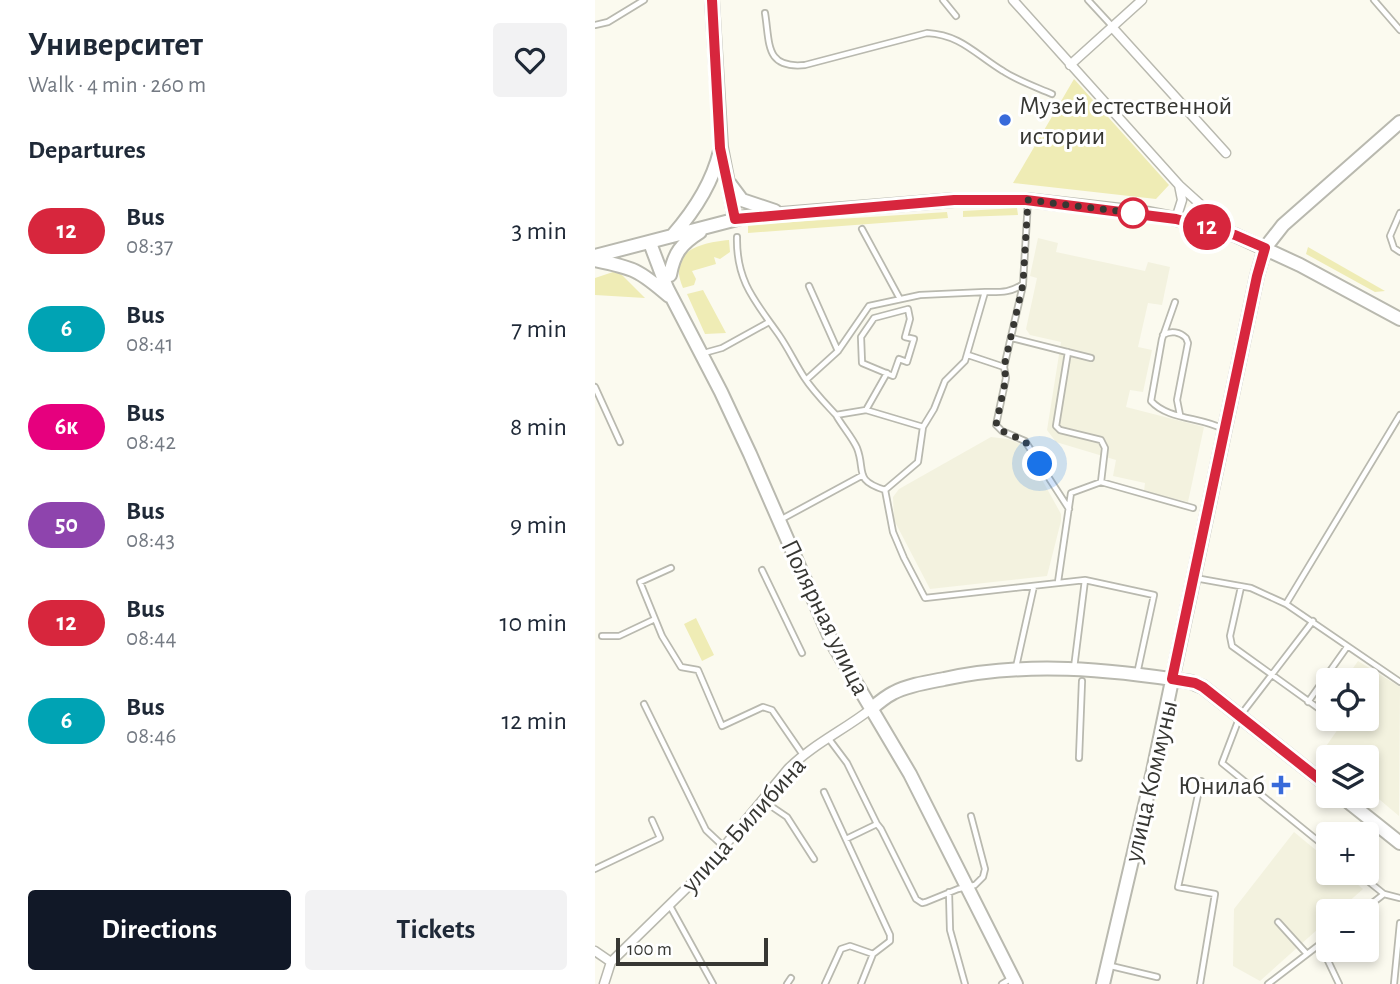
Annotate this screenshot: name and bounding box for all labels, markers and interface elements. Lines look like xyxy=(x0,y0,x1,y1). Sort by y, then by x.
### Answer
button: heart xyxy=(493,23,567,97)
text: Университет xyxy=(28,29,203,62)
text: Walk · 4 min · 260 m xyxy=(28,74,206,97)
place label: Музей естественной истории xyxy=(1019,93,1232,149)
marker: Музей естественной истории xyxy=(997,112,1013,128)
text: Departures xyxy=(28,137,146,163)
unlabelled marker xyxy=(1118,198,1148,228)
text: Bus xyxy=(126,204,165,230)
line badge: 12 xyxy=(1175,204,1239,250)
text: 12 xyxy=(1197,215,1217,239)
text: 3 min xyxy=(511,218,567,244)
text: 12 xyxy=(57,219,76,243)
text: 08:37 xyxy=(126,235,173,258)
text: Bus xyxy=(126,302,165,328)
text: 7 min xyxy=(511,316,567,342)
text: 6 xyxy=(61,317,72,341)
text: 08:41 xyxy=(126,333,173,356)
text: Bus xyxy=(126,400,165,426)
text: 8 min xyxy=(510,414,567,440)
text: 6к xyxy=(55,415,78,439)
text: 08:42 xyxy=(126,431,176,454)
your location xyxy=(1022,446,1057,481)
text: Bus xyxy=(126,498,165,524)
text: 9 min xyxy=(510,512,567,538)
text: 50 xyxy=(55,513,78,537)
text: 08:43 xyxy=(126,529,175,552)
street label: Полярная улица xyxy=(776,535,874,700)
text: Bus xyxy=(126,596,165,622)
text: 10 min xyxy=(500,610,567,636)
text: 12 xyxy=(57,611,76,635)
text: 08:44 xyxy=(126,627,176,650)
map controls xyxy=(1316,668,1379,962)
button: locate xyxy=(1316,668,1379,731)
text: Bus xyxy=(126,694,165,720)
street label: улица Коммуны xyxy=(1119,698,1182,866)
text: 12 min xyxy=(501,708,567,734)
text: 6 xyxy=(61,709,72,733)
text: 08:46 xyxy=(126,725,176,748)
button: layers xyxy=(1316,745,1379,808)
street label: улица Билибина xyxy=(676,752,811,898)
place label: Юнилаб xyxy=(1178,773,1265,799)
marker: Юнилаб xyxy=(1271,775,1291,795)
button: + xyxy=(1316,822,1379,885)
button: Directions xyxy=(28,890,291,970)
button: Tickets xyxy=(305,890,567,970)
button: − xyxy=(1316,899,1379,962)
scale bar xyxy=(616,935,768,967)
text: 100 m xyxy=(627,940,672,959)

